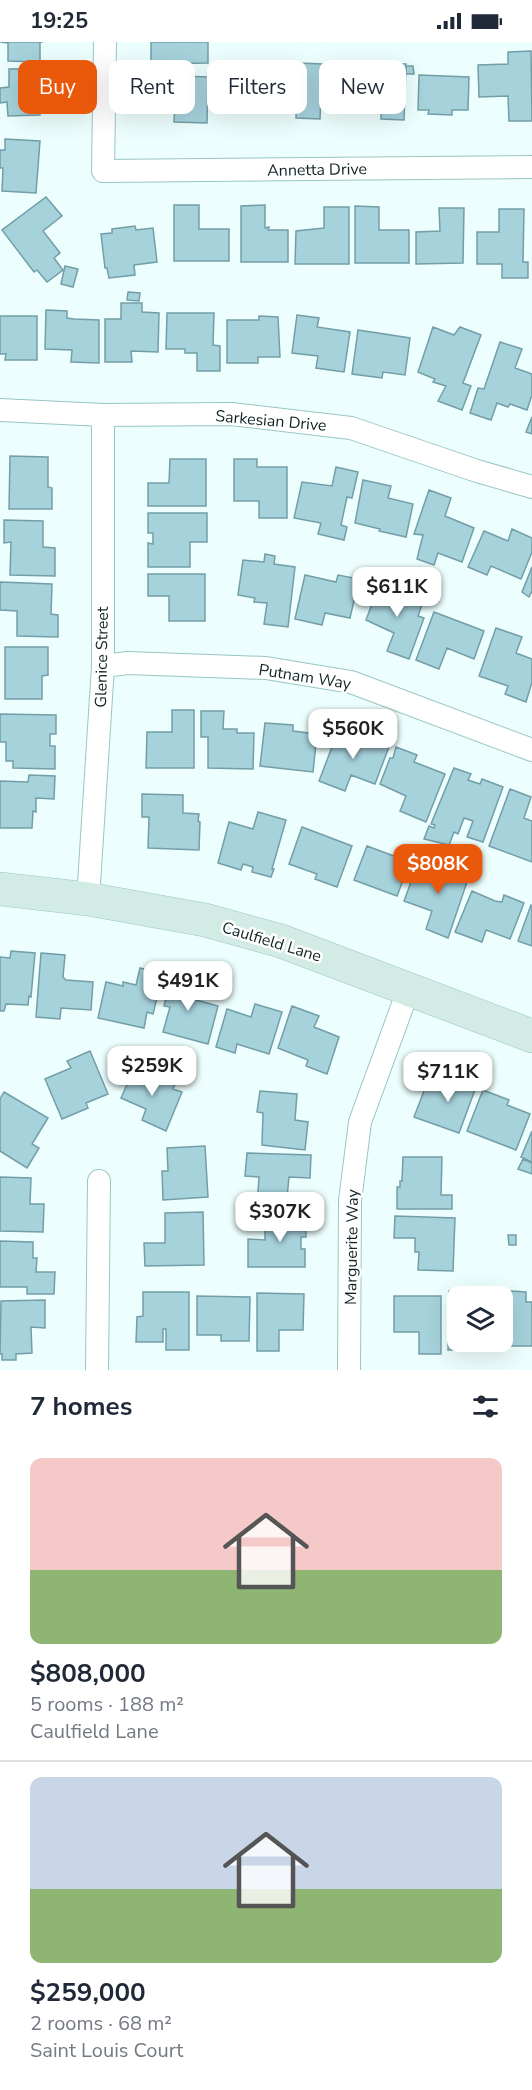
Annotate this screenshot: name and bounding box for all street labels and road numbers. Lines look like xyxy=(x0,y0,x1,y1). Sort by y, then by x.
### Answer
street label: Annetta Drive xyxy=(267,158,367,182)
street label: Sarkesian Drive xyxy=(214,405,327,437)
street label: Glenice Street xyxy=(90,606,114,708)
street label: Putnam Way xyxy=(257,659,353,695)
street label: Caulfield Lane xyxy=(219,916,324,968)
street label: Marguerite Way xyxy=(340,1188,364,1305)

